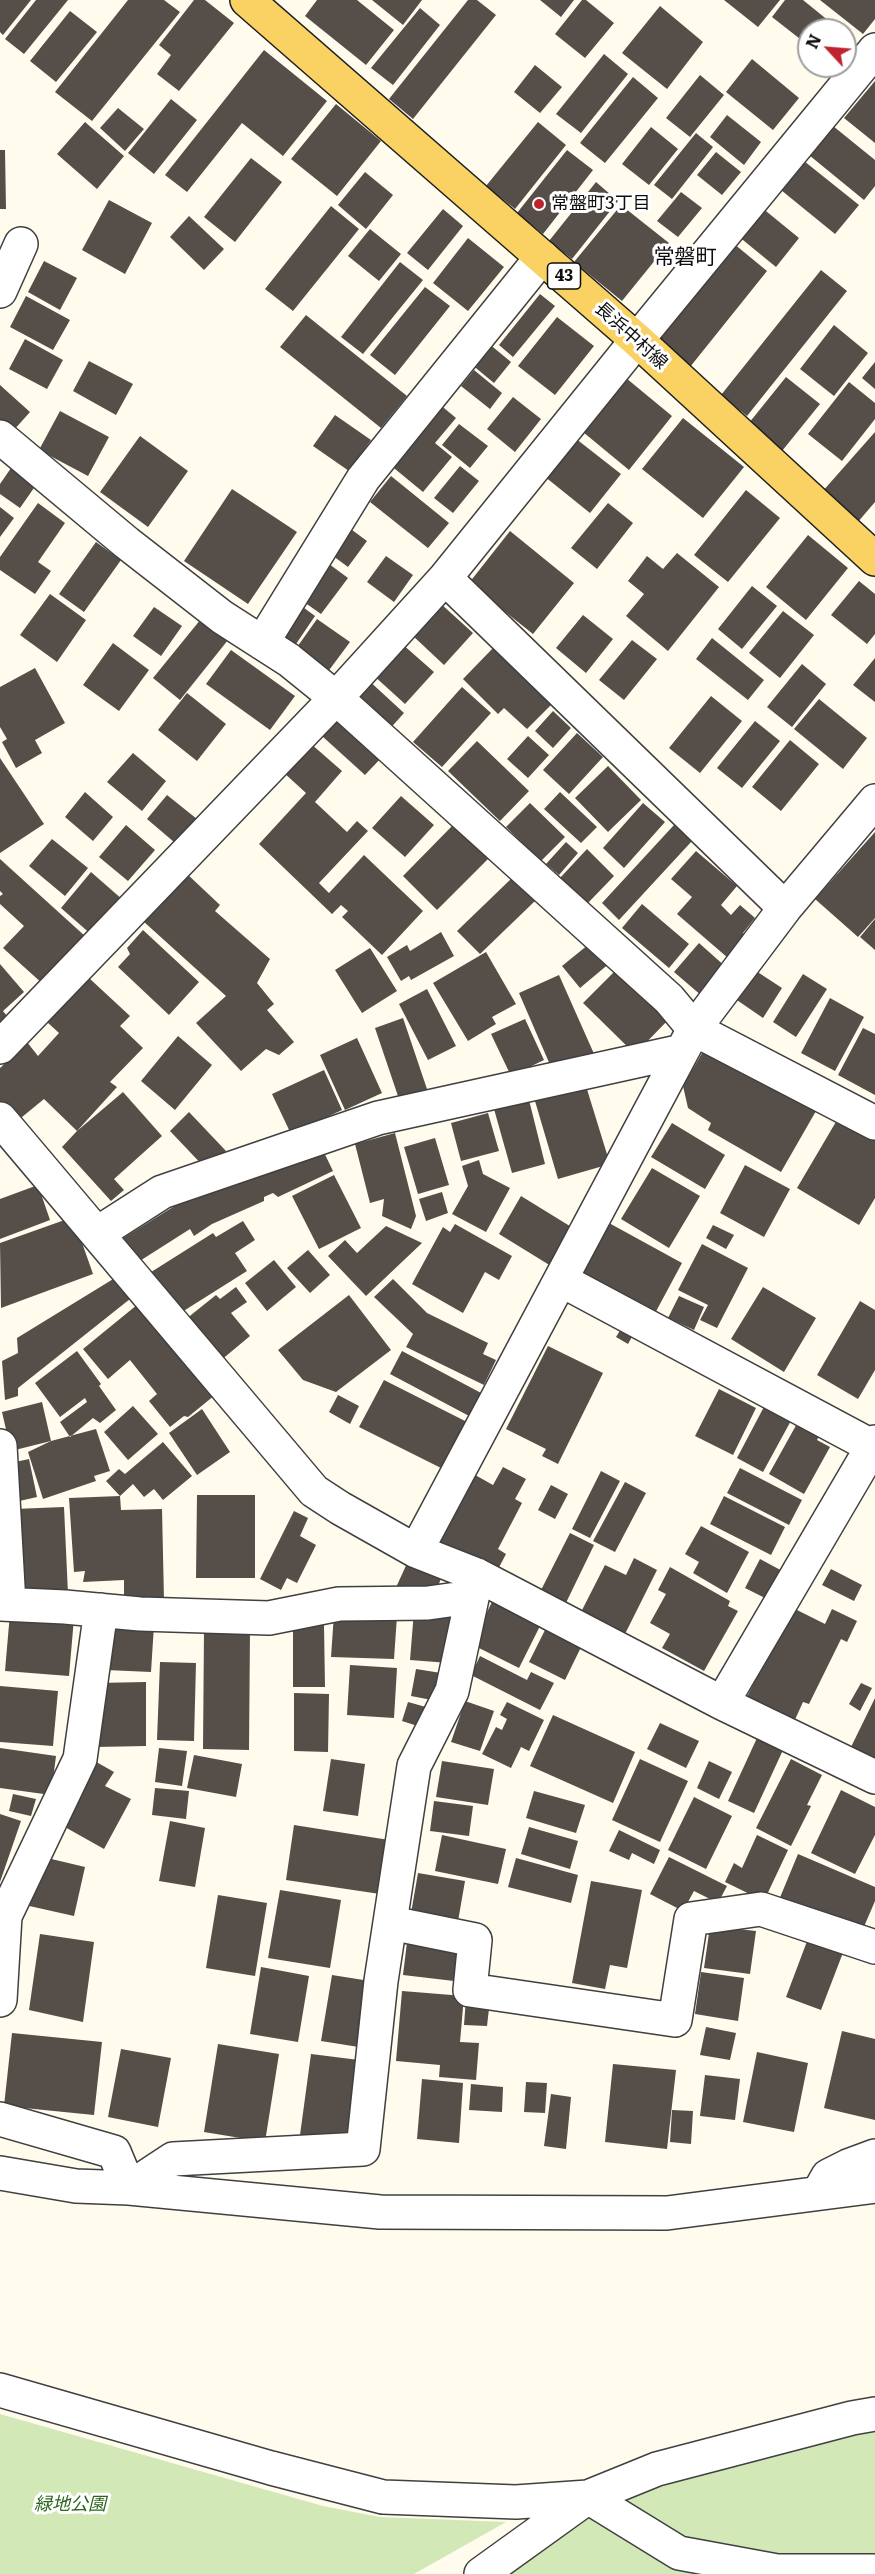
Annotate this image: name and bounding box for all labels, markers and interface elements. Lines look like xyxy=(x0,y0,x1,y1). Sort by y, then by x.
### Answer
north arrow xyxy=(797,18,857,78)
text: N xyxy=(799,30,826,52)
place label: 常盤町3丁目 xyxy=(551,193,651,215)
marker: 常盤町3丁目 xyxy=(532,197,546,211)
district label: 常磐町 xyxy=(654,245,716,271)
road number: 43 xyxy=(548,263,580,289)
street label: 長浜中村線 xyxy=(590,298,672,374)
park label: 緑地公園 xyxy=(34,2494,106,2516)

